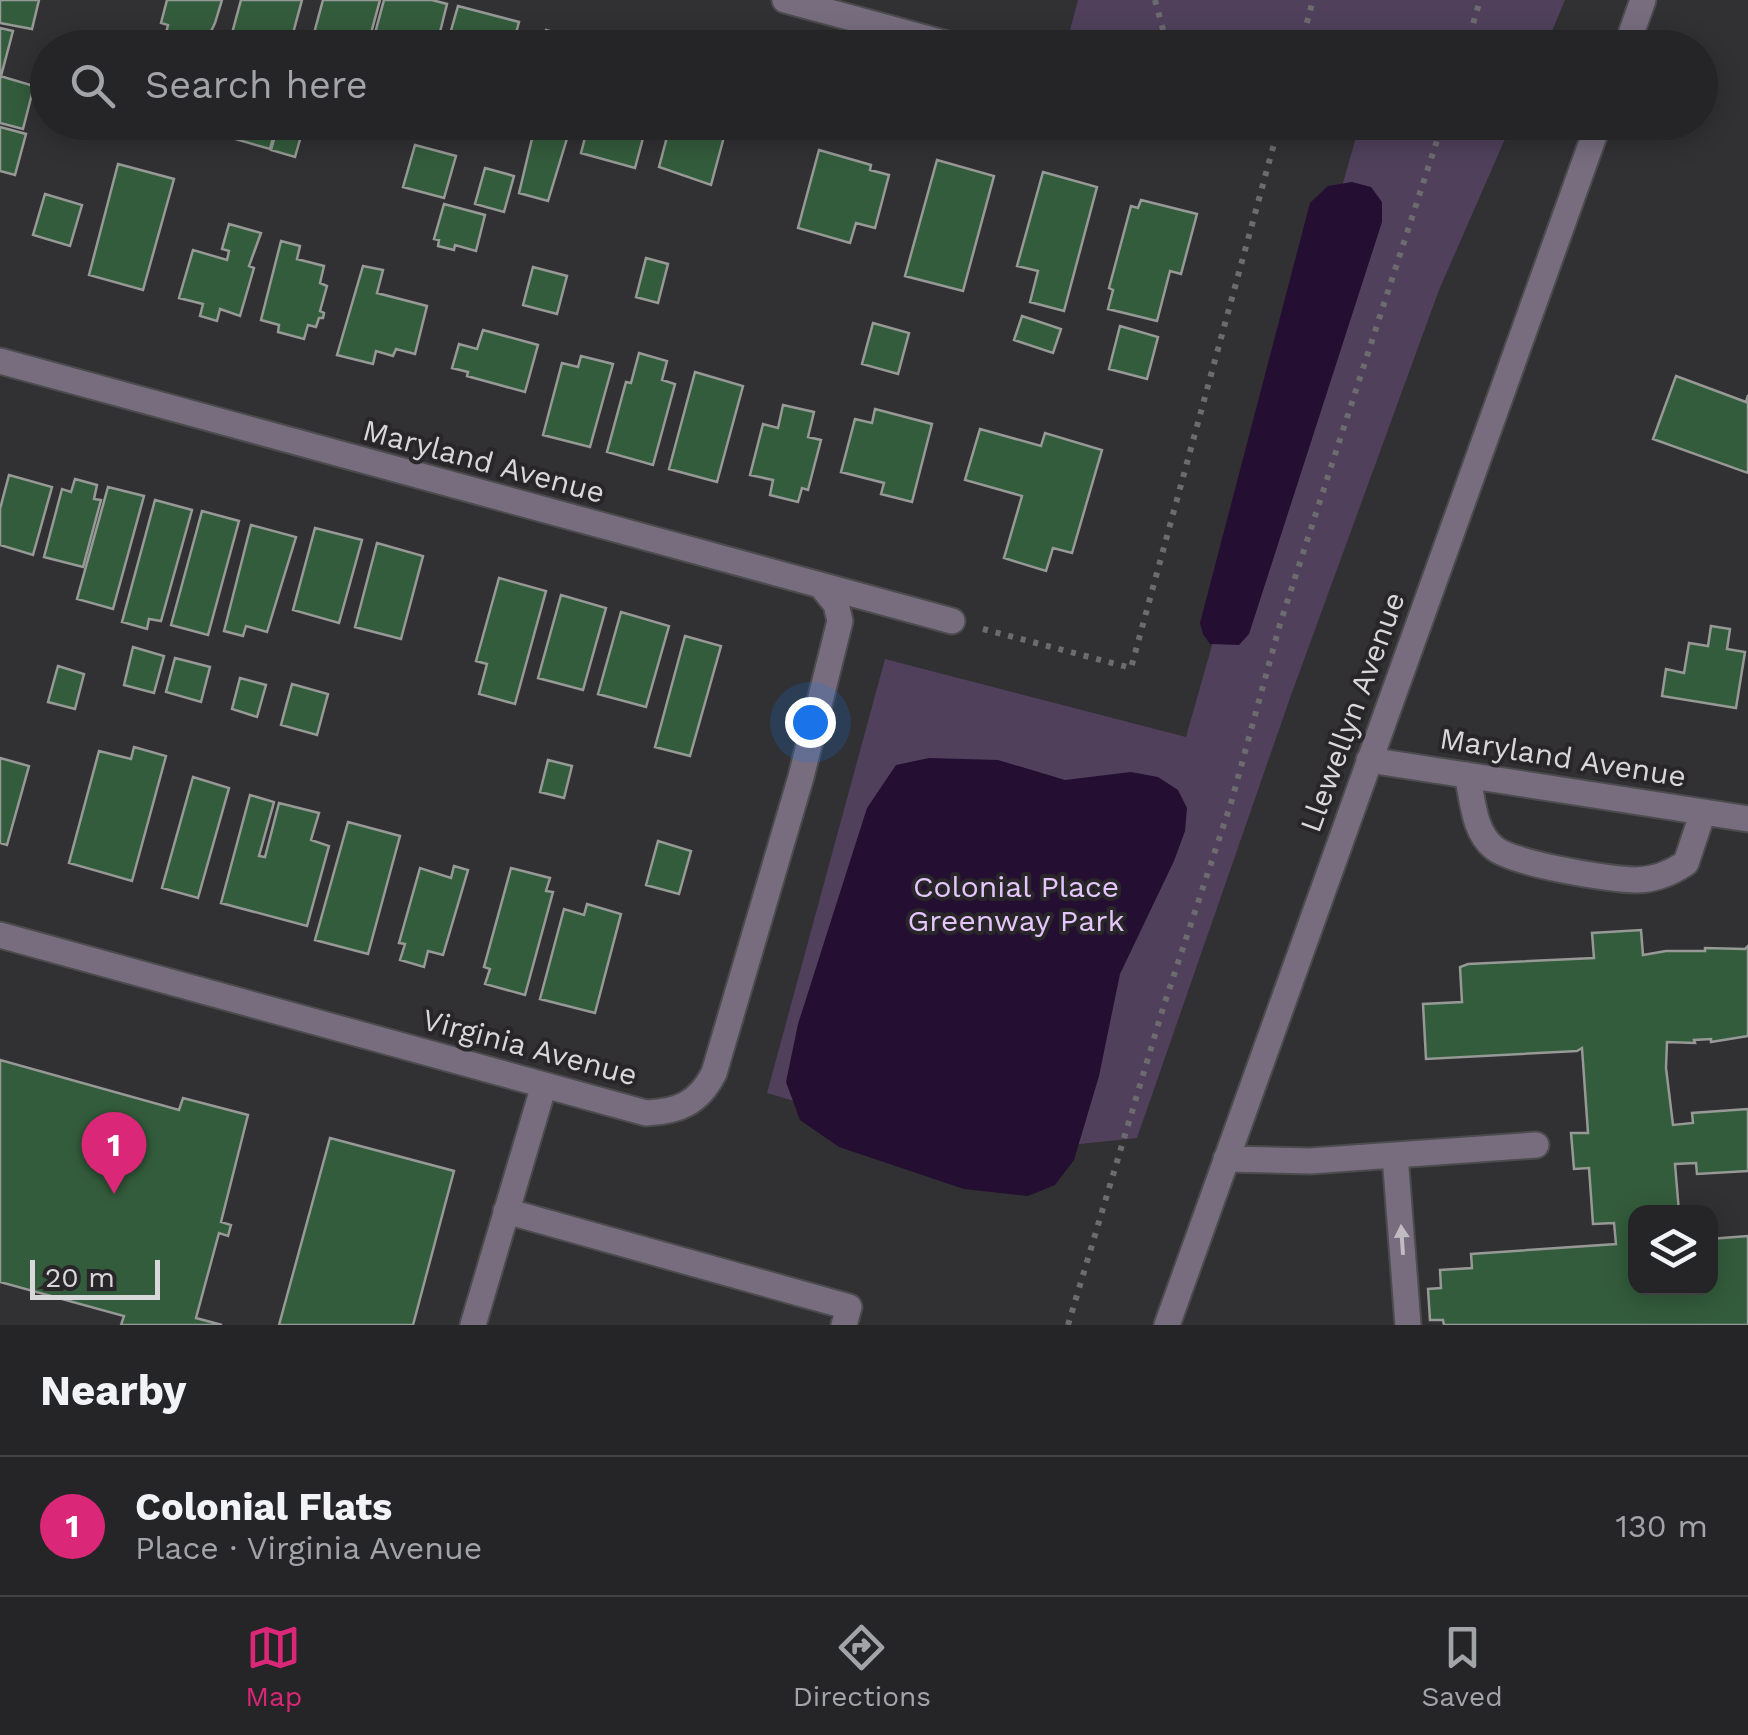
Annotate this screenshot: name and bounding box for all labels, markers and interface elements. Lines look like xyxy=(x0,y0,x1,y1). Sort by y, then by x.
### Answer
search box xyxy=(30,30,1718,140)
icon: search xyxy=(65,58,120,113)
text: Search here xyxy=(145,63,368,107)
street label: Maryland Avenue xyxy=(359,412,609,510)
street label: Llewellyn Avenue xyxy=(1292,587,1412,837)
your location xyxy=(785,697,836,748)
street label: Maryland Avenue xyxy=(1437,720,1689,794)
park label: Colonial Place Greenway Park xyxy=(908,869,1124,938)
street label: Virginia Avenue xyxy=(419,1002,641,1092)
pin: 1 xyxy=(82,1112,146,1194)
map controls xyxy=(1628,1205,1718,1295)
button: layers xyxy=(1628,1205,1718,1295)
one-way arrow xyxy=(1393,1223,1409,1255)
scale bar xyxy=(30,1255,160,1300)
text: 20 m xyxy=(45,1261,115,1294)
text: Nearby xyxy=(40,1366,187,1415)
text: Colonial Flats xyxy=(135,1485,392,1529)
text: 1 xyxy=(66,1507,79,1545)
text: 130 m xyxy=(1616,1507,1708,1545)
text: Place · Virginia Avenue xyxy=(135,1529,482,1567)
tab: Map xyxy=(245,1620,302,1713)
tab: Directions xyxy=(793,1620,931,1713)
tab: Saved xyxy=(1421,1620,1503,1713)

